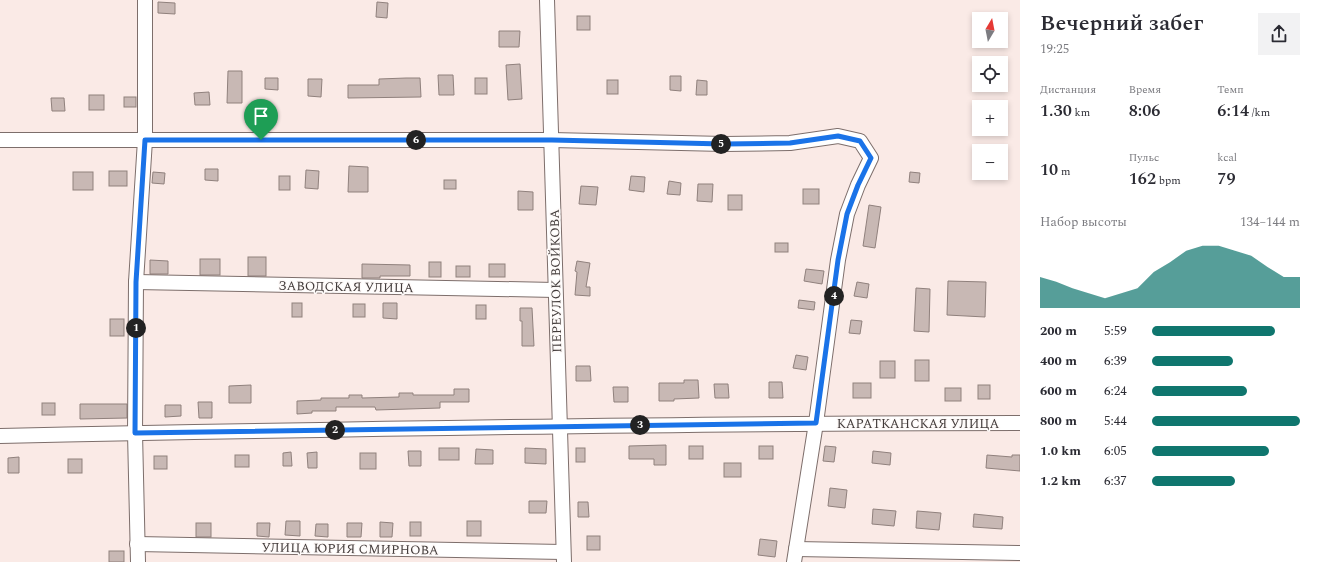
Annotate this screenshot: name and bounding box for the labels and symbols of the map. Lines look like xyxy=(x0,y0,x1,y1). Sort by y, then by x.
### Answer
north arrow xyxy=(972,12,1008,48)
pin xyxy=(244,99,278,140)
pin: 6 xyxy=(406,130,426,150)
pin: 5 xyxy=(711,134,731,154)
street label: ПЕРЕУЛОК ВОЙКОВА xyxy=(545,209,567,353)
street label: ЗАВОДСКАЯ УЛИЦА xyxy=(278,276,414,298)
pin: 4 xyxy=(824,286,844,306)
pin: 1 xyxy=(126,318,146,338)
street label: КАРАТКАНСКАЯ УЛИЦА xyxy=(837,414,1000,434)
pin: 3 xyxy=(630,415,650,435)
pin: 2 xyxy=(325,420,345,440)
street label: УЛИЦА ЮРИЯ СМИРНОВА xyxy=(261,537,439,561)

